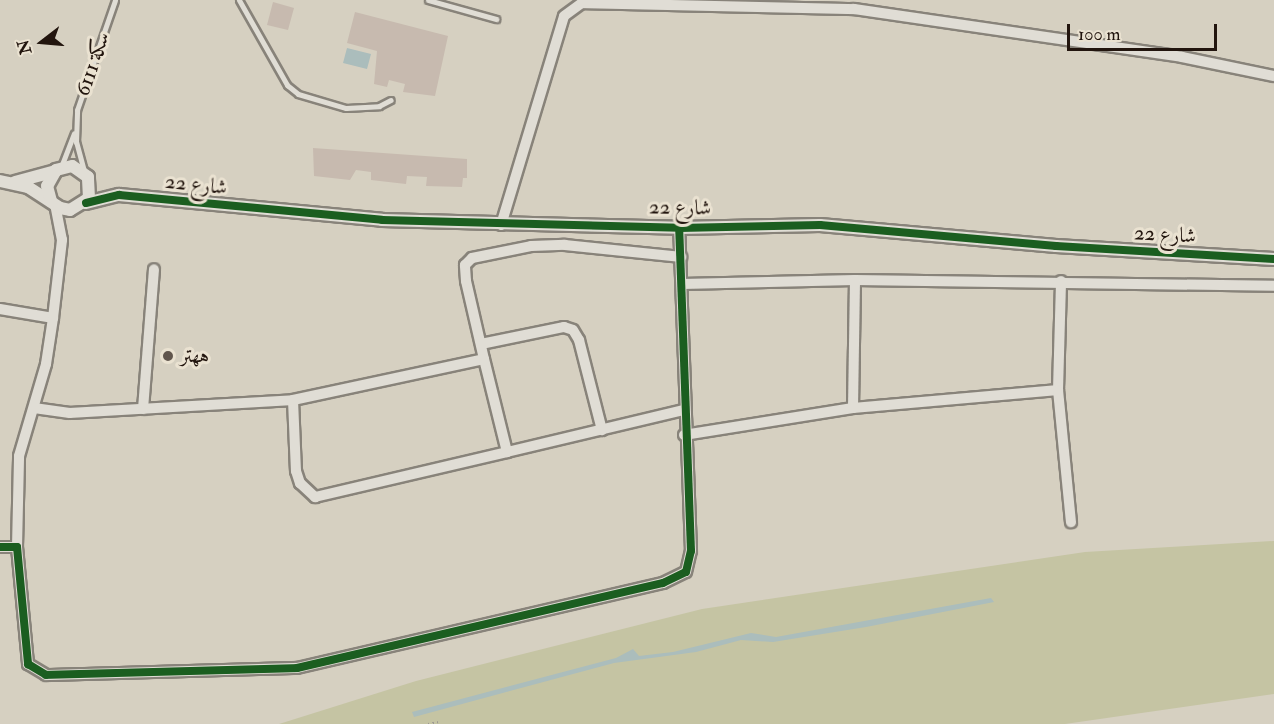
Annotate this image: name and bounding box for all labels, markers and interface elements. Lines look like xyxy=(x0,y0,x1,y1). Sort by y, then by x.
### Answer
north arrow xyxy=(12,12,72,72)
scale bar xyxy=(1070,12,1220,50)
text: 100 m xyxy=(1078,23,1121,46)
street label: سكة 6111 xyxy=(70,29,116,99)
text: N xyxy=(13,37,36,57)
street label: شارع 22 xyxy=(164,169,228,201)
street label: شارع 22 xyxy=(649,195,711,221)
street label: شارع 22 xyxy=(1133,221,1197,249)
place label: ههتر xyxy=(180,343,209,369)
marker: ههتر xyxy=(161,349,175,363)

